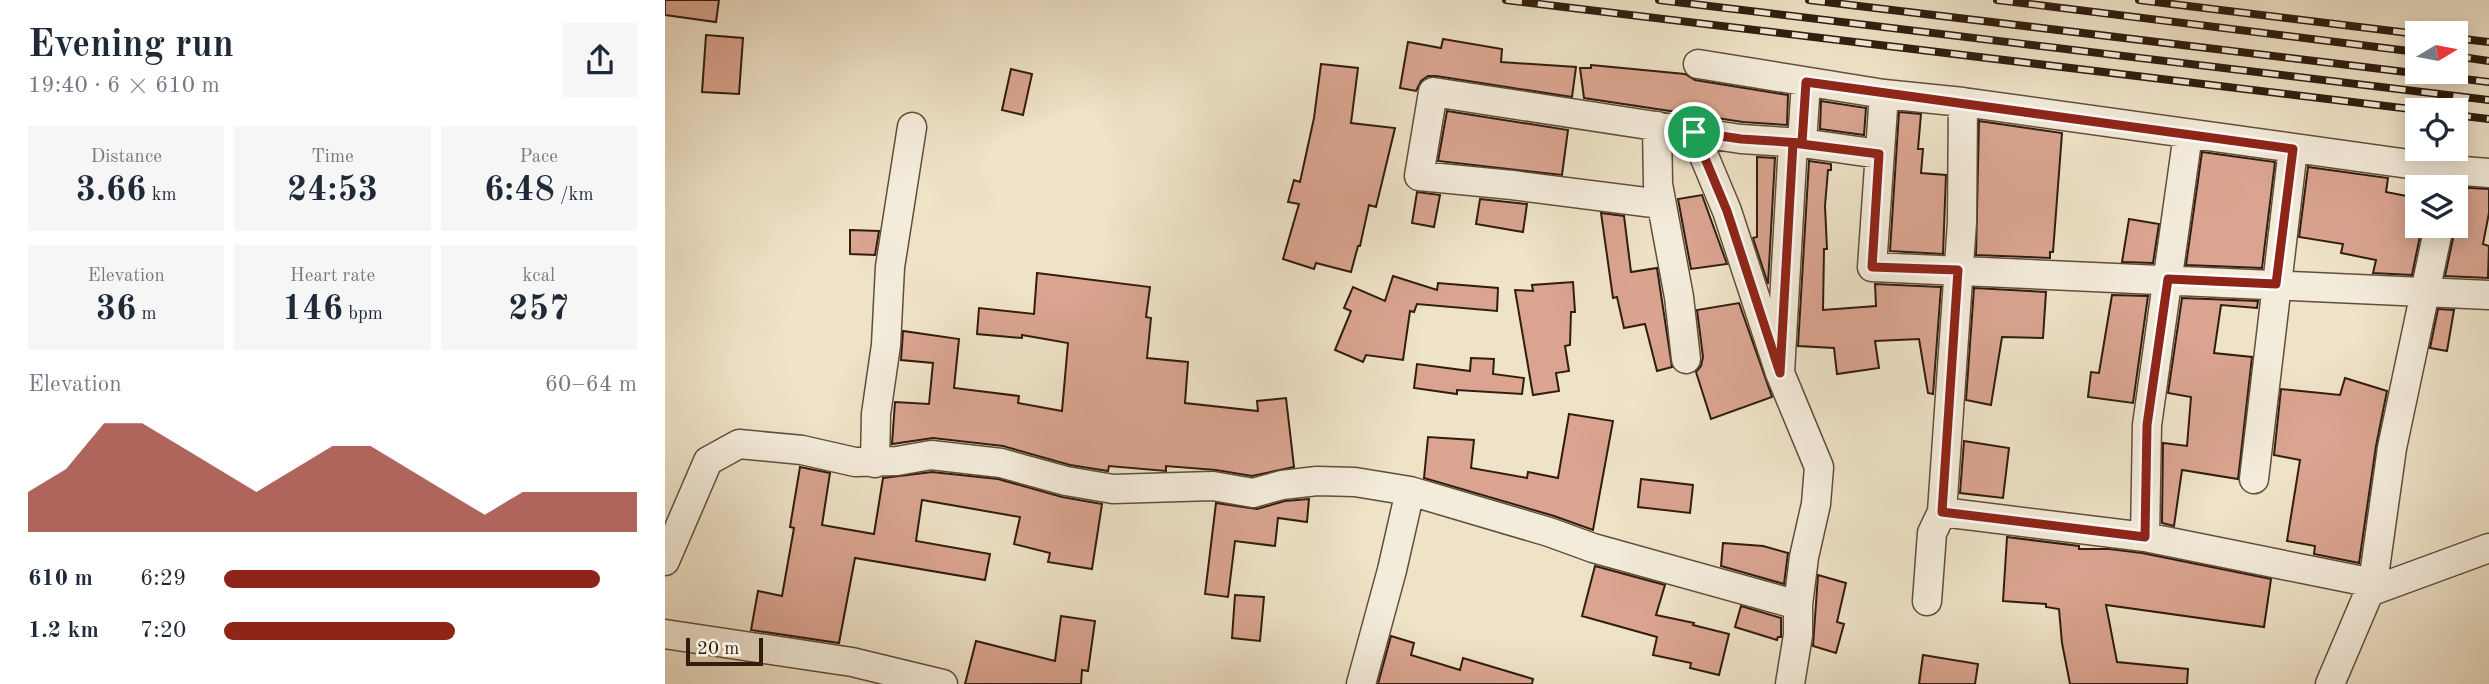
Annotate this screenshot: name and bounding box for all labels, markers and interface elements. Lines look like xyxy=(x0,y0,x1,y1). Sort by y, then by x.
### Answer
north arrow xyxy=(2405,21,2467,84)
map controls xyxy=(2405,21,2468,238)
button: share xyxy=(563,23,637,97)
text: Evening run xyxy=(28,27,234,65)
text: 19:40 · 6 × 610 m xyxy=(28,74,220,97)
button: locate xyxy=(2405,98,2468,161)
pin xyxy=(1664,102,1724,162)
icon: arrive xyxy=(1675,113,1713,151)
text: Distance xyxy=(90,148,162,167)
text: Time xyxy=(311,148,354,167)
text: Pace xyxy=(520,148,558,167)
text: 3.66 xyxy=(76,173,146,208)
text: 24:53 xyxy=(287,173,378,208)
text: 6:48 xyxy=(484,173,555,208)
button: layers xyxy=(2405,175,2468,238)
text: km xyxy=(146,186,177,205)
text: /km xyxy=(555,186,594,205)
text: Elevation xyxy=(88,267,165,286)
text: Heart rate xyxy=(290,267,375,286)
text: kcal xyxy=(522,267,555,286)
text: 36 xyxy=(96,292,136,327)
text: 146 xyxy=(282,292,343,327)
text: 257 xyxy=(508,292,569,327)
text: m xyxy=(136,305,157,324)
text: bpm xyxy=(343,305,383,324)
text: Elevation xyxy=(28,373,122,396)
text: 60–64 m xyxy=(545,373,637,396)
text: 610 m xyxy=(28,567,93,590)
text: 6:29 xyxy=(140,567,186,590)
text: 1.2 km xyxy=(28,619,99,642)
text: 7:20 xyxy=(140,619,186,642)
scale bar xyxy=(686,635,763,667)
text: 20 m xyxy=(697,640,739,659)

